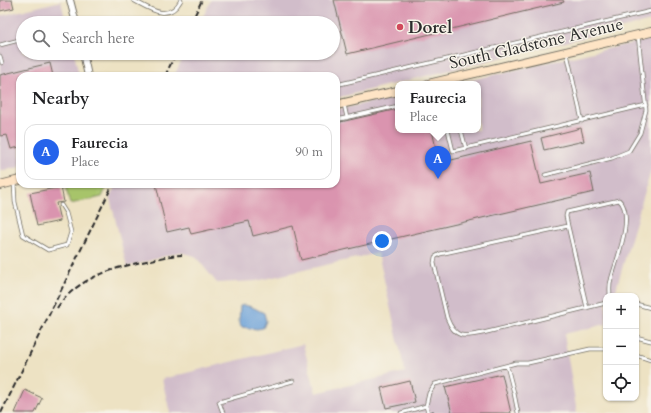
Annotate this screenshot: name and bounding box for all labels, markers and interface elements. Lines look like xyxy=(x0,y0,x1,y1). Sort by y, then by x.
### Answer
street label: South Gladstone Avenue xyxy=(447,12,625,75)
search box xyxy=(16,16,340,60)
place label: Dorel xyxy=(408,16,452,39)
marker: Dorel xyxy=(395,22,405,32)
icon: search xyxy=(30,27,52,49)
text: Search here xyxy=(62,28,135,48)
popup xyxy=(395,81,481,133)
text: Nearby xyxy=(32,87,89,110)
text: Faurecia xyxy=(409,88,467,108)
text: Place xyxy=(409,108,438,126)
text: Faurecia xyxy=(71,133,128,153)
text: A xyxy=(41,143,51,161)
text: 90 m xyxy=(295,143,323,161)
pin: A xyxy=(425,146,451,179)
text: Place xyxy=(71,153,99,171)
your location xyxy=(372,231,392,251)
map controls xyxy=(603,293,639,401)
button: + xyxy=(603,293,639,329)
button: − xyxy=(603,329,639,365)
button: locate xyxy=(603,365,639,401)

